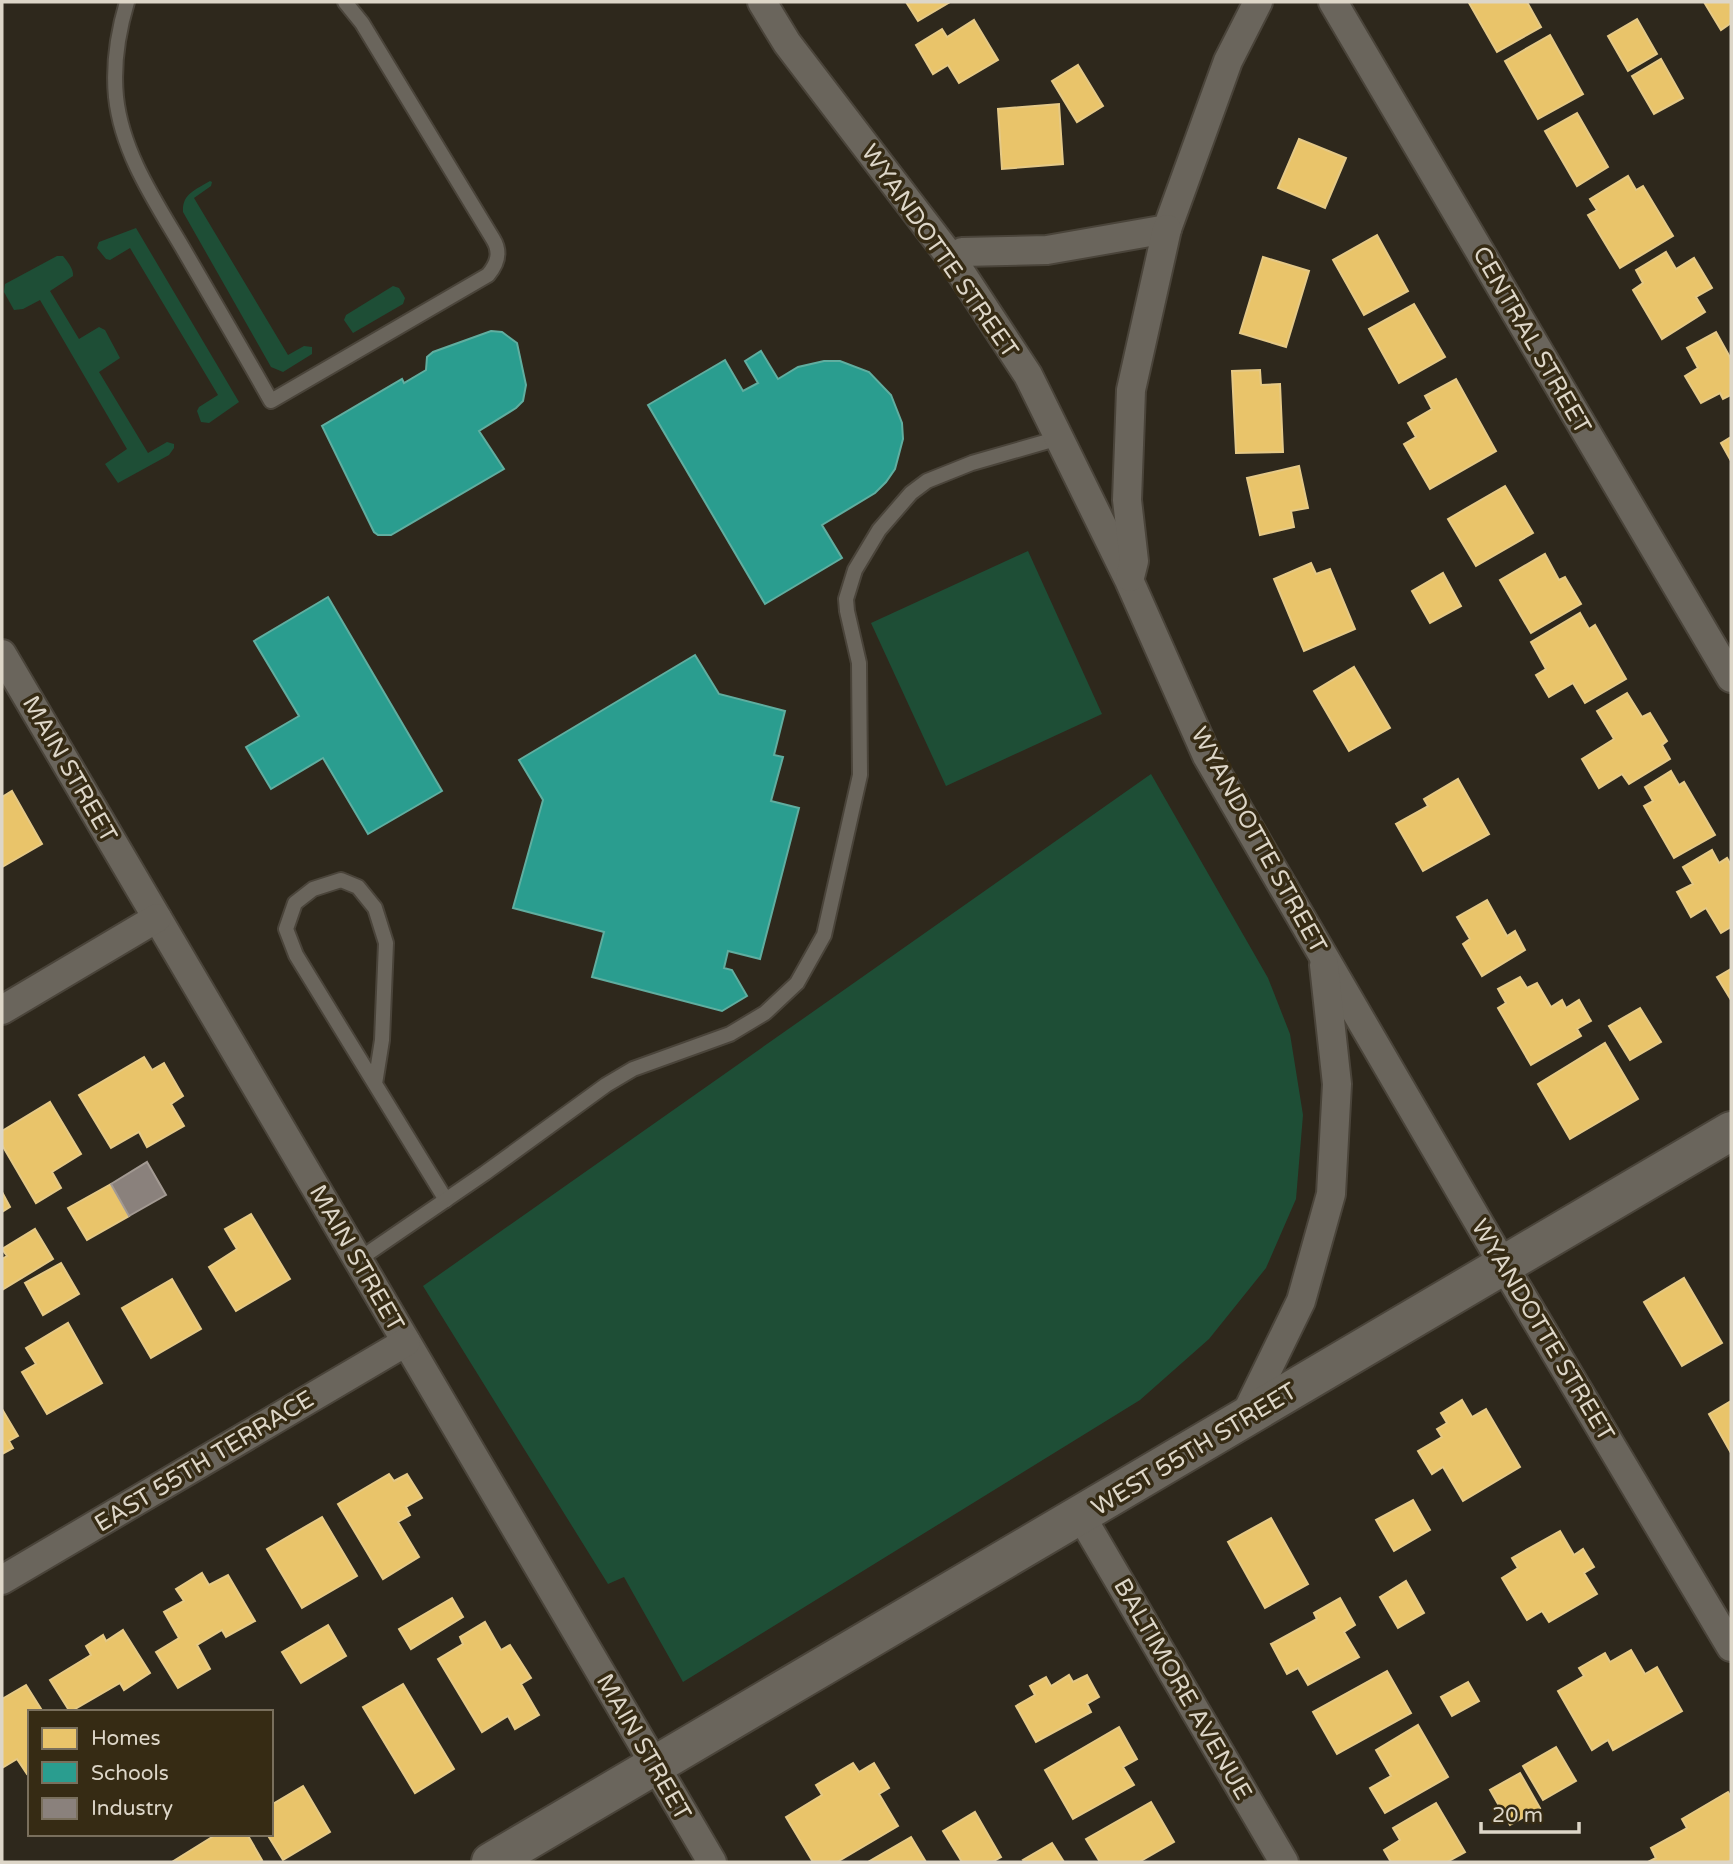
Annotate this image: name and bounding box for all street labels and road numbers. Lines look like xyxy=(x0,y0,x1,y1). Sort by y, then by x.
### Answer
street label: WYANDOTTE STREET xyxy=(855,139,1025,364)
street label: CENTRAL STREET xyxy=(1466,241,1597,440)
street label: MAIN STREET xyxy=(16,691,123,848)
street label: WYANDOTTE STREET xyxy=(1184,722,1333,959)
street label: MAIN STREET xyxy=(303,1180,410,1337)
street label: WYANDOTTE STREET xyxy=(1465,1214,1621,1447)
street label: WEST 55TH STREET xyxy=(1086,1376,1302,1522)
street label: EAST 55TH TERRACE xyxy=(89,1384,319,1538)
street label: BALTIMORE AVENUE xyxy=(1107,1573,1258,1805)
street label: MAIN STREET xyxy=(590,1669,697,1826)

